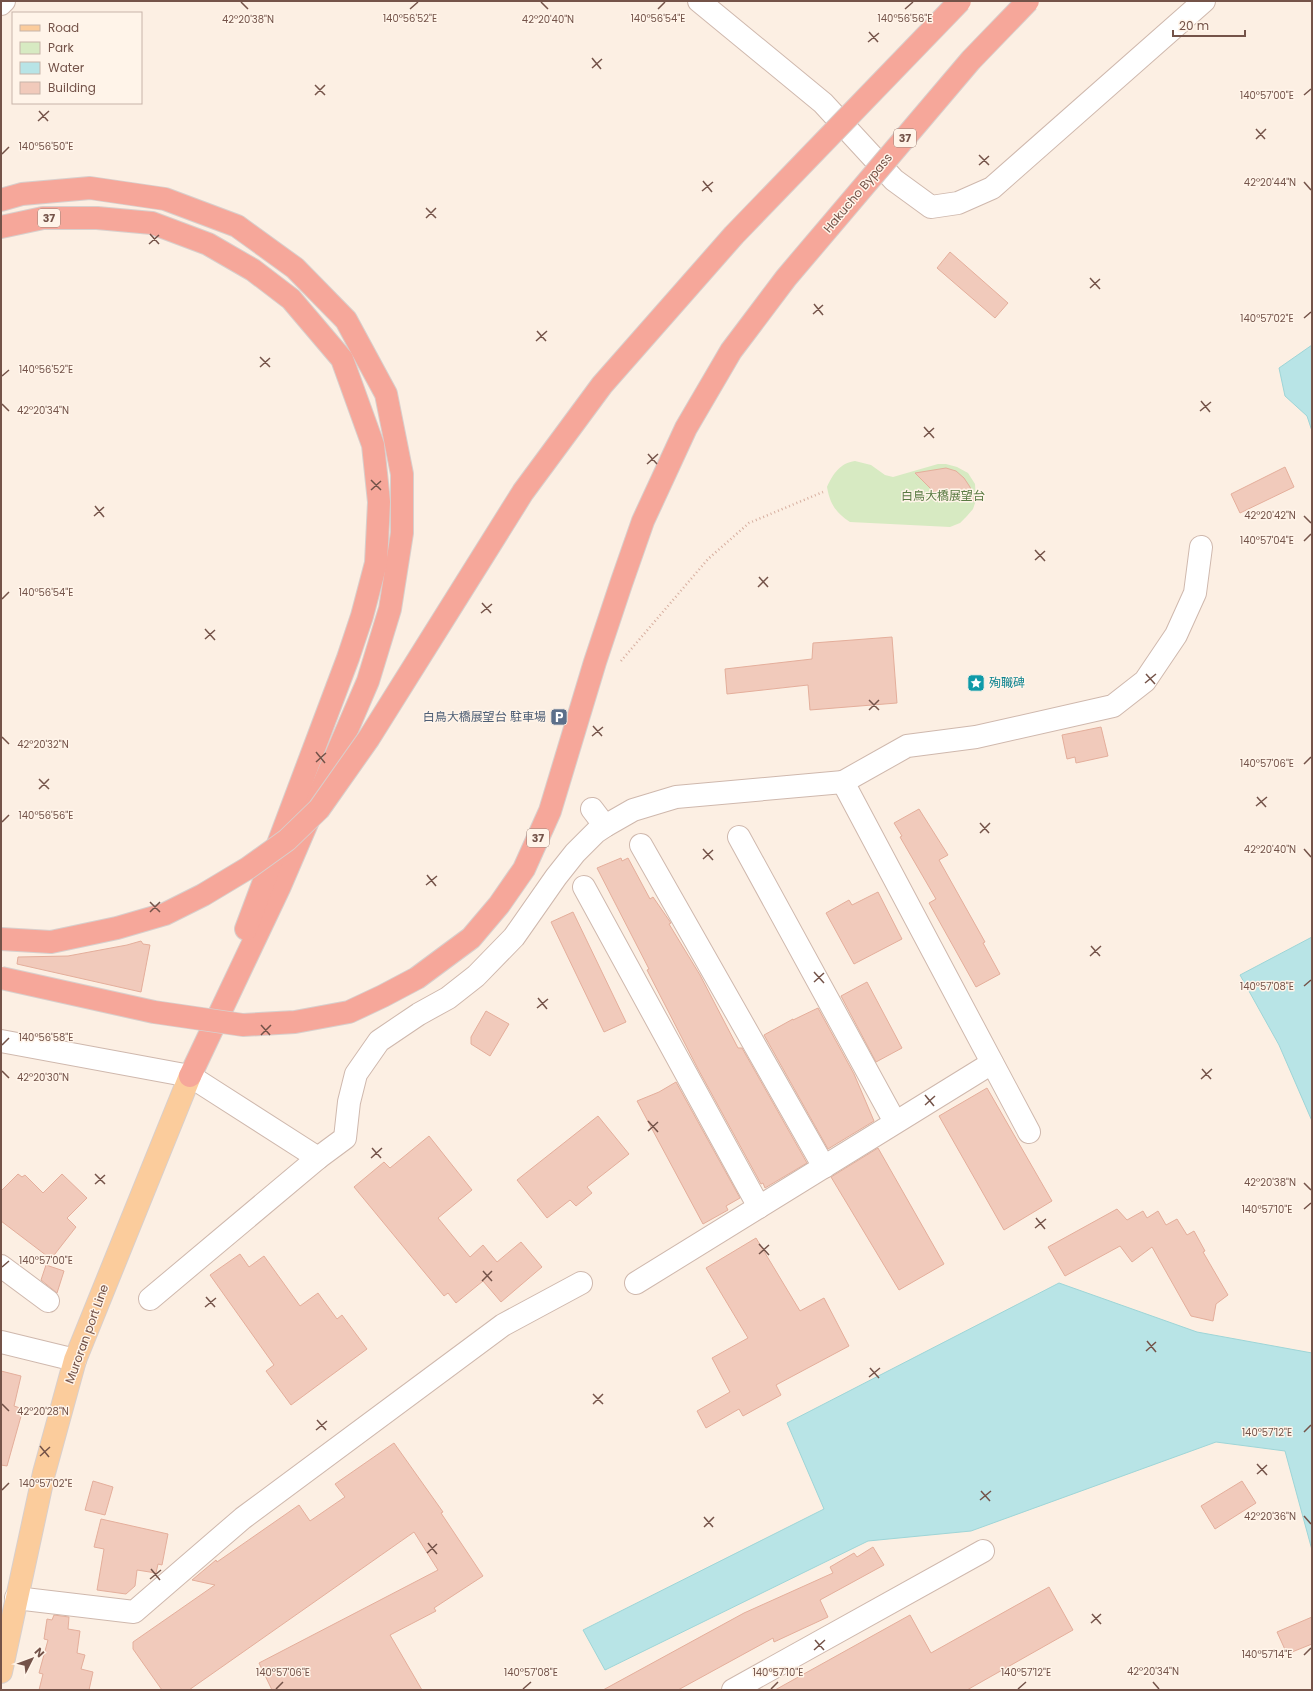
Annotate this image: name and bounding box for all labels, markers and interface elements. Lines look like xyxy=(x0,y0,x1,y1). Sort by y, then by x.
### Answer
text: 140°56'52"E xyxy=(383,11,437,26)
text: 140°56'54"E xyxy=(631,11,685,26)
text: 140°56'56"E xyxy=(878,11,932,26)
legend xyxy=(12,12,142,104)
text: 42°20'38"N xyxy=(222,12,274,27)
text: 42°20'40"N xyxy=(522,12,574,27)
scale bar xyxy=(1173,12,1245,38)
text: 20 m xyxy=(1179,17,1209,34)
text: Road xyxy=(48,19,79,36)
text: Park xyxy=(48,39,75,56)
text: Water xyxy=(48,59,85,76)
text: Building xyxy=(48,79,96,96)
text: 140°57'00"E xyxy=(1240,88,1294,103)
road number: 37 xyxy=(894,129,916,147)
text: 140°56'50"E xyxy=(19,139,73,154)
street label: Hakucho Bypass xyxy=(819,149,896,236)
text: 42°20'44"N xyxy=(1244,175,1296,190)
road number: 37 xyxy=(38,209,60,227)
text: 140°57'02"E xyxy=(1240,311,1294,326)
text: 140°56'52"E xyxy=(19,362,73,377)
text: 42°20'34"N xyxy=(17,403,69,418)
park label: 白鳥大橋展望台 xyxy=(901,487,985,504)
text: 42°20'42"N xyxy=(1244,508,1296,523)
text: 140°57'04"E xyxy=(1240,533,1294,548)
text: 140°56'54"E xyxy=(19,585,73,600)
place icon: 殉職碑 xyxy=(966,673,986,693)
place label: 殉職碑 xyxy=(989,674,1025,691)
parking icon: 白鳥大橋展望台 駐車場 xyxy=(549,707,569,727)
place label: 白鳥大橋展望台 駐車場 xyxy=(423,708,546,725)
text: 42°20'32"N xyxy=(17,737,69,752)
text: 140°57'06"E xyxy=(1240,756,1294,771)
text: 140°56'56"E xyxy=(19,808,73,823)
road number: 37 xyxy=(527,829,549,847)
text: 42°20'40"N xyxy=(1244,842,1296,857)
text: 140°57'08"E xyxy=(1240,979,1294,994)
text: 140°56'58"E xyxy=(19,1030,73,1045)
text: 42°20'30"N xyxy=(17,1070,69,1085)
text: 42°20'38"N xyxy=(1244,1175,1296,1190)
text: 140°57'10"E xyxy=(1242,1202,1292,1217)
text: 140°57'00"E xyxy=(19,1253,73,1268)
street label: Muroran port Line xyxy=(61,1282,112,1386)
text: 42°20'28"N xyxy=(17,1404,69,1419)
text: 140°57'12"E xyxy=(1242,1425,1292,1440)
text: 140°57'02"E xyxy=(19,1476,73,1491)
text: 42°20'36"N xyxy=(1244,1509,1296,1524)
north arrow xyxy=(12,1639,52,1679)
text: N xyxy=(31,1644,48,1661)
text: 140°57'14"E xyxy=(1242,1647,1292,1662)
text: 42°20'34"N xyxy=(1127,1664,1179,1679)
text: 140°57'06"E xyxy=(256,1665,310,1680)
text: 140°57'08"E xyxy=(504,1665,558,1680)
text: 140°57'10"E xyxy=(753,1665,803,1680)
text: 140°57'12"E xyxy=(1001,1665,1051,1680)

